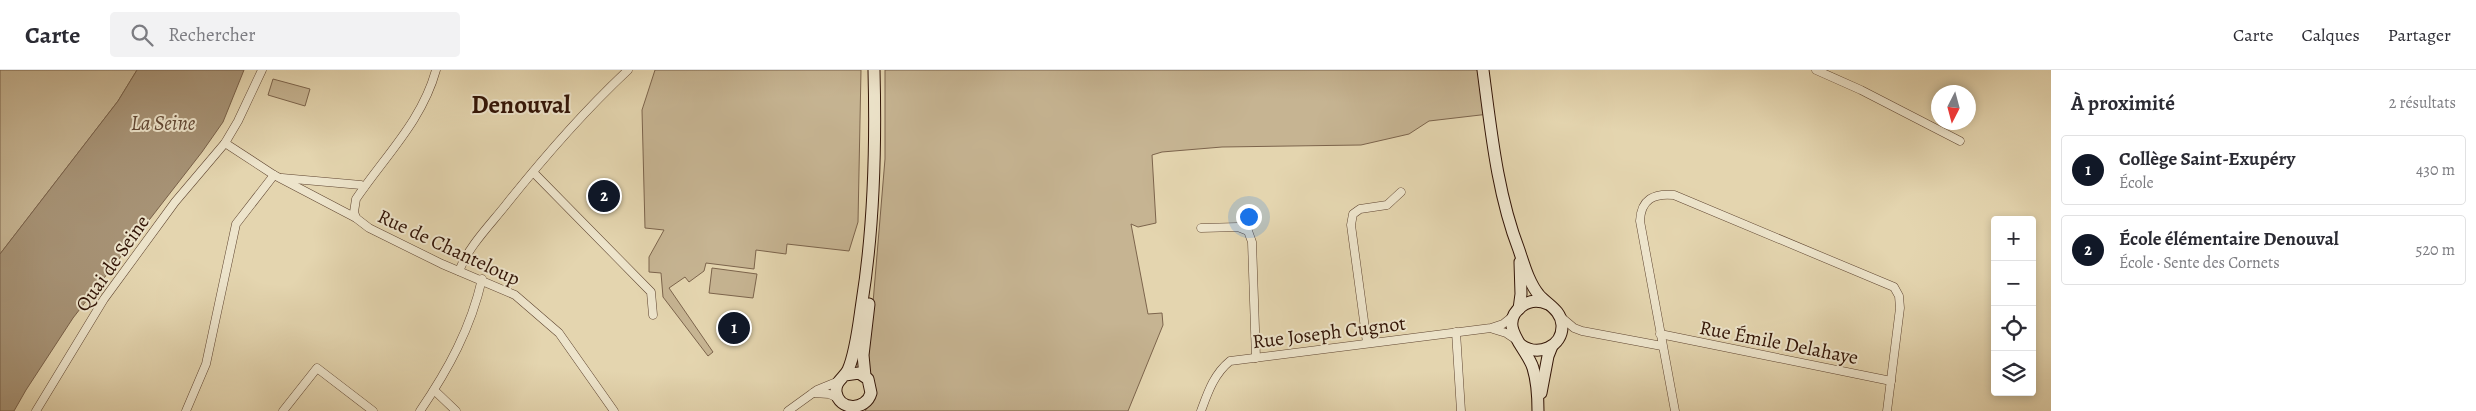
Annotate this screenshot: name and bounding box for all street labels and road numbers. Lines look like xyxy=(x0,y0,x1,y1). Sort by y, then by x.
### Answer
street label: Rue de Chanteloup xyxy=(373,203,524,292)
street label: Quai de Seine xyxy=(69,210,156,317)
street label: Rue Joseph Cugnot xyxy=(1251,310,1408,355)
street label: Rue Émile Delahaye xyxy=(1697,314,1861,371)

